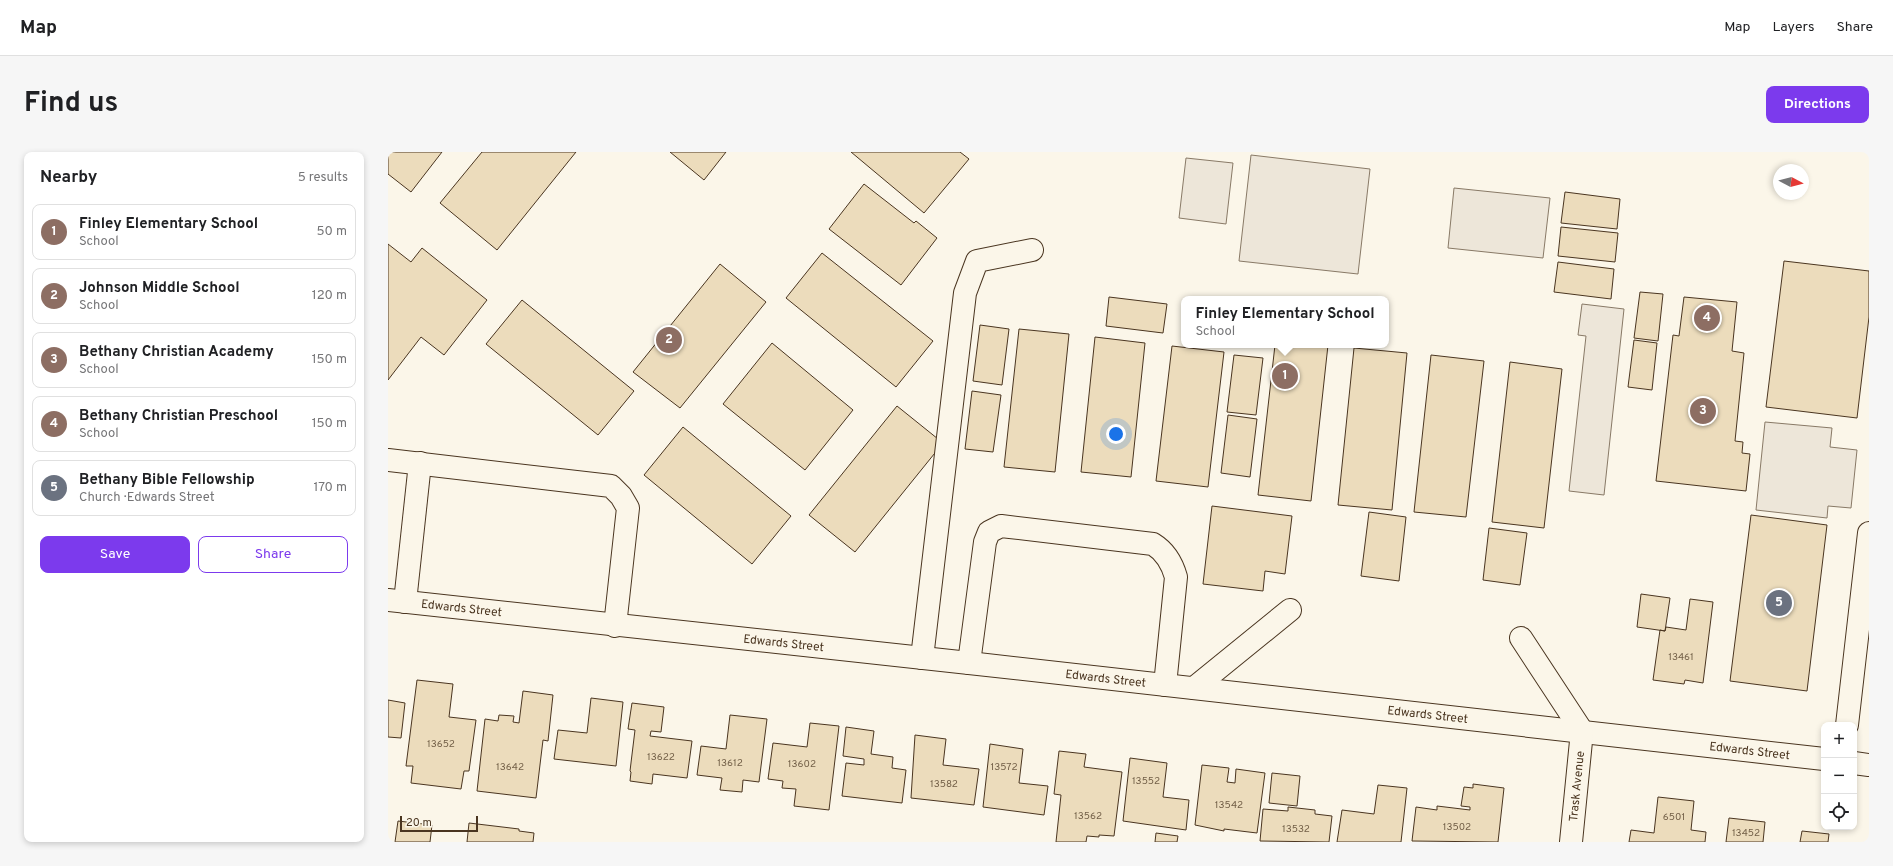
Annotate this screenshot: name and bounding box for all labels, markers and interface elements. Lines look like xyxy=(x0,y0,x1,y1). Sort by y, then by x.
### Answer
text: Map xyxy=(20,16,57,40)
text: Map xyxy=(1724,19,1750,36)
text: Layers xyxy=(1772,19,1814,36)
text: Share xyxy=(1836,19,1873,36)
text: Find us xyxy=(24,86,118,122)
button: Directions xyxy=(1766,86,1869,123)
north arrow xyxy=(1773,164,1809,200)
text: Nearby xyxy=(40,167,97,189)
text: 5 results xyxy=(298,170,348,186)
text: Finley Elementary School xyxy=(79,215,258,234)
text: 1 xyxy=(51,224,57,240)
text: 50 m xyxy=(317,224,347,240)
text: School xyxy=(79,234,119,250)
text: Johnson Middle School xyxy=(79,279,240,298)
text: 2 xyxy=(50,288,58,304)
text: 120 m xyxy=(312,288,347,304)
popup xyxy=(1181,296,1389,348)
text: School xyxy=(79,298,119,314)
pin: 4 xyxy=(1694,303,1720,333)
text: Finley Elementary School xyxy=(1195,305,1375,324)
text: School xyxy=(1195,324,1235,340)
pin: 2 xyxy=(656,325,682,355)
text: Bethany Christian Academy xyxy=(79,343,274,362)
text: 3 xyxy=(50,352,58,368)
text: 150 m xyxy=(312,352,347,368)
pin: 1 xyxy=(1272,361,1298,391)
text: School xyxy=(79,362,119,378)
pin: 3 xyxy=(1690,396,1716,426)
text: Bethany Christian Preschool xyxy=(79,407,278,426)
text: 4 xyxy=(50,416,58,432)
text: 150 m xyxy=(312,416,347,432)
your location xyxy=(1106,424,1126,444)
text: School xyxy=(79,426,119,442)
text: Bethany Bible Fellowship xyxy=(79,471,255,490)
text: 5 xyxy=(50,480,58,496)
text: 170 m xyxy=(313,480,347,496)
text: Church · Edwards Street xyxy=(79,490,215,506)
button: Save xyxy=(40,536,190,573)
button: Share xyxy=(198,536,348,573)
pin: 5 xyxy=(1766,588,1792,618)
street label: Edwards Street xyxy=(420,597,503,621)
street label: Edwards Street xyxy=(742,632,825,656)
house number: 13461 xyxy=(1668,651,1694,664)
street label: Edwards Street xyxy=(1064,667,1147,692)
street label: Edwards Street xyxy=(1386,703,1469,728)
map controls xyxy=(1821,722,1857,830)
button: + xyxy=(1821,722,1857,758)
house number: 13652 xyxy=(427,738,455,751)
street label: Edwards Street xyxy=(1708,739,1791,764)
street label: Trask Avenue xyxy=(1566,750,1589,823)
house number: 13622 xyxy=(647,751,675,764)
house number: 13612 xyxy=(717,757,743,770)
house number: 13602 xyxy=(788,758,816,771)
button: − xyxy=(1821,758,1857,794)
house number: 13642 xyxy=(496,761,524,774)
house number: 13572 xyxy=(990,761,1018,774)
house number: 13552 xyxy=(1132,775,1160,788)
house number: 13582 xyxy=(930,778,958,791)
button: locate xyxy=(1821,794,1857,830)
house number: 13542 xyxy=(1215,799,1243,812)
house number: 13562 xyxy=(1074,810,1102,823)
house number: 6501 xyxy=(1663,811,1685,824)
scale bar xyxy=(400,814,478,833)
text: 20 m xyxy=(406,816,432,830)
house number: 13502 xyxy=(1443,821,1471,834)
house number: 13532 xyxy=(1282,823,1310,836)
house number: 13452 xyxy=(1732,827,1760,840)

